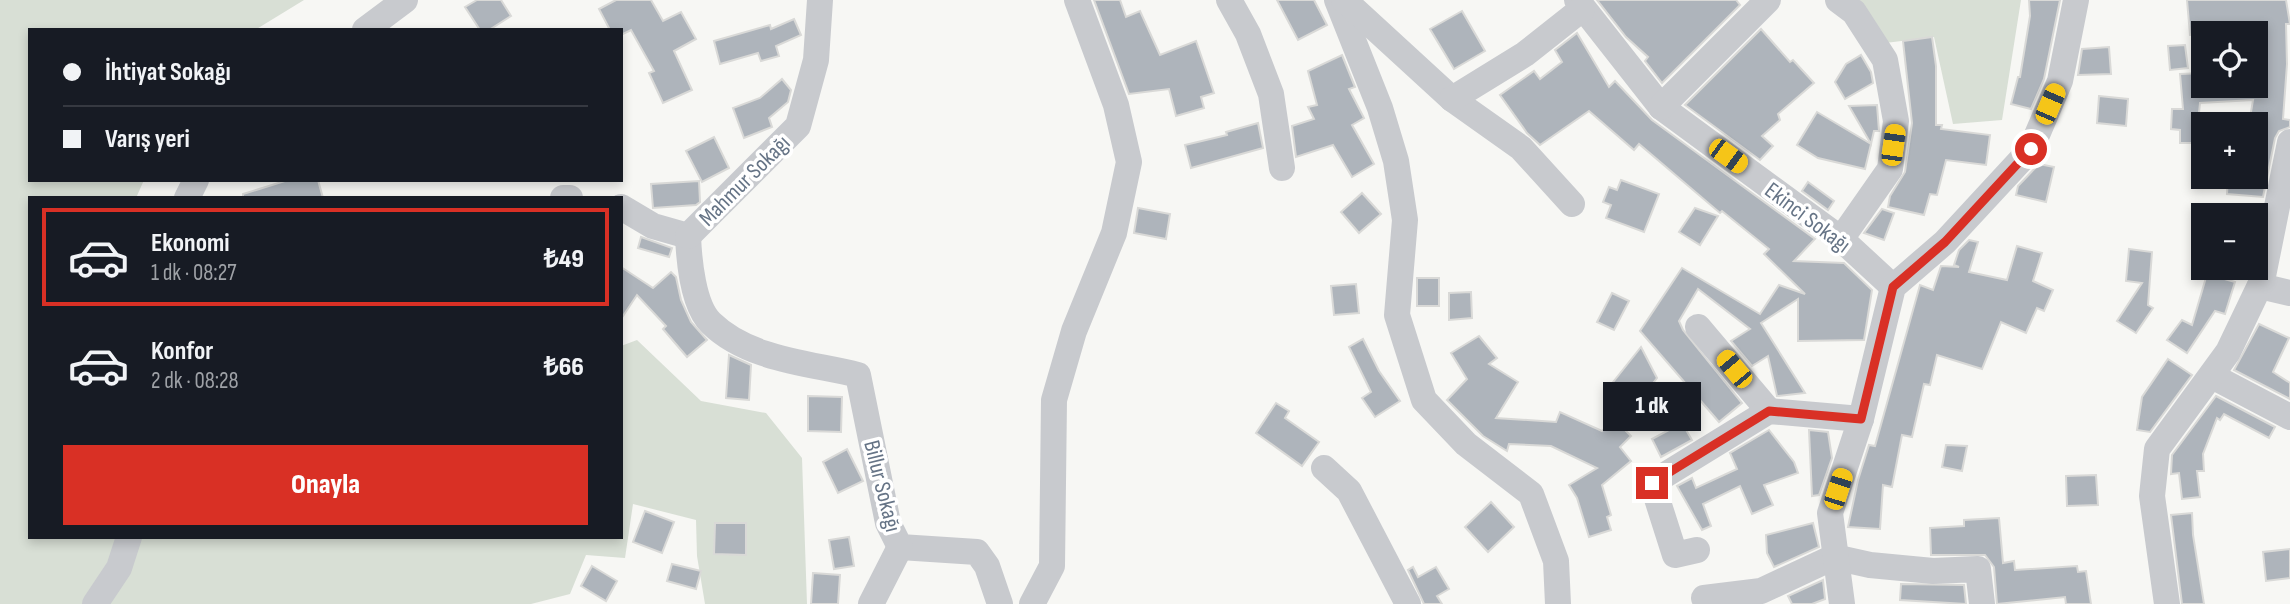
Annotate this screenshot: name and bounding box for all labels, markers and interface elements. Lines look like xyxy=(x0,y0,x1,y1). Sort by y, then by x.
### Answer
map controls xyxy=(2191,21,2268,280)
button: locate xyxy=(2191,21,2268,98)
text: İhtiyat Sokağı xyxy=(105,57,231,88)
car xyxy=(2033,81,2068,127)
button: + xyxy=(2191,112,2268,189)
car xyxy=(1880,123,1907,167)
text: Varış yeri xyxy=(105,124,190,155)
street label: Mahmur Sokağı xyxy=(693,129,796,232)
route start xyxy=(2015,133,2047,165)
car xyxy=(1705,135,1752,177)
street label: Ekinci Sokağı xyxy=(1759,177,1856,259)
button: − xyxy=(2191,203,2268,280)
icon: car xyxy=(67,226,130,289)
text: Ekonomi xyxy=(151,228,230,259)
text: ₺49 xyxy=(544,244,584,275)
text: 1 dk · 08:27 xyxy=(151,259,236,287)
icon: car xyxy=(67,334,130,397)
text: Konfor xyxy=(151,336,213,367)
car xyxy=(1713,346,1756,392)
text: ₺66 xyxy=(544,352,584,383)
text: 2 dk · 08:28 xyxy=(151,367,239,395)
callout: 1 dk xyxy=(1603,382,1701,430)
text: 1 dk xyxy=(1635,392,1669,420)
street label: Billur Sokağı xyxy=(857,438,907,535)
button: Onayla xyxy=(63,445,588,525)
car xyxy=(1822,466,1855,512)
route end xyxy=(1636,467,1668,499)

